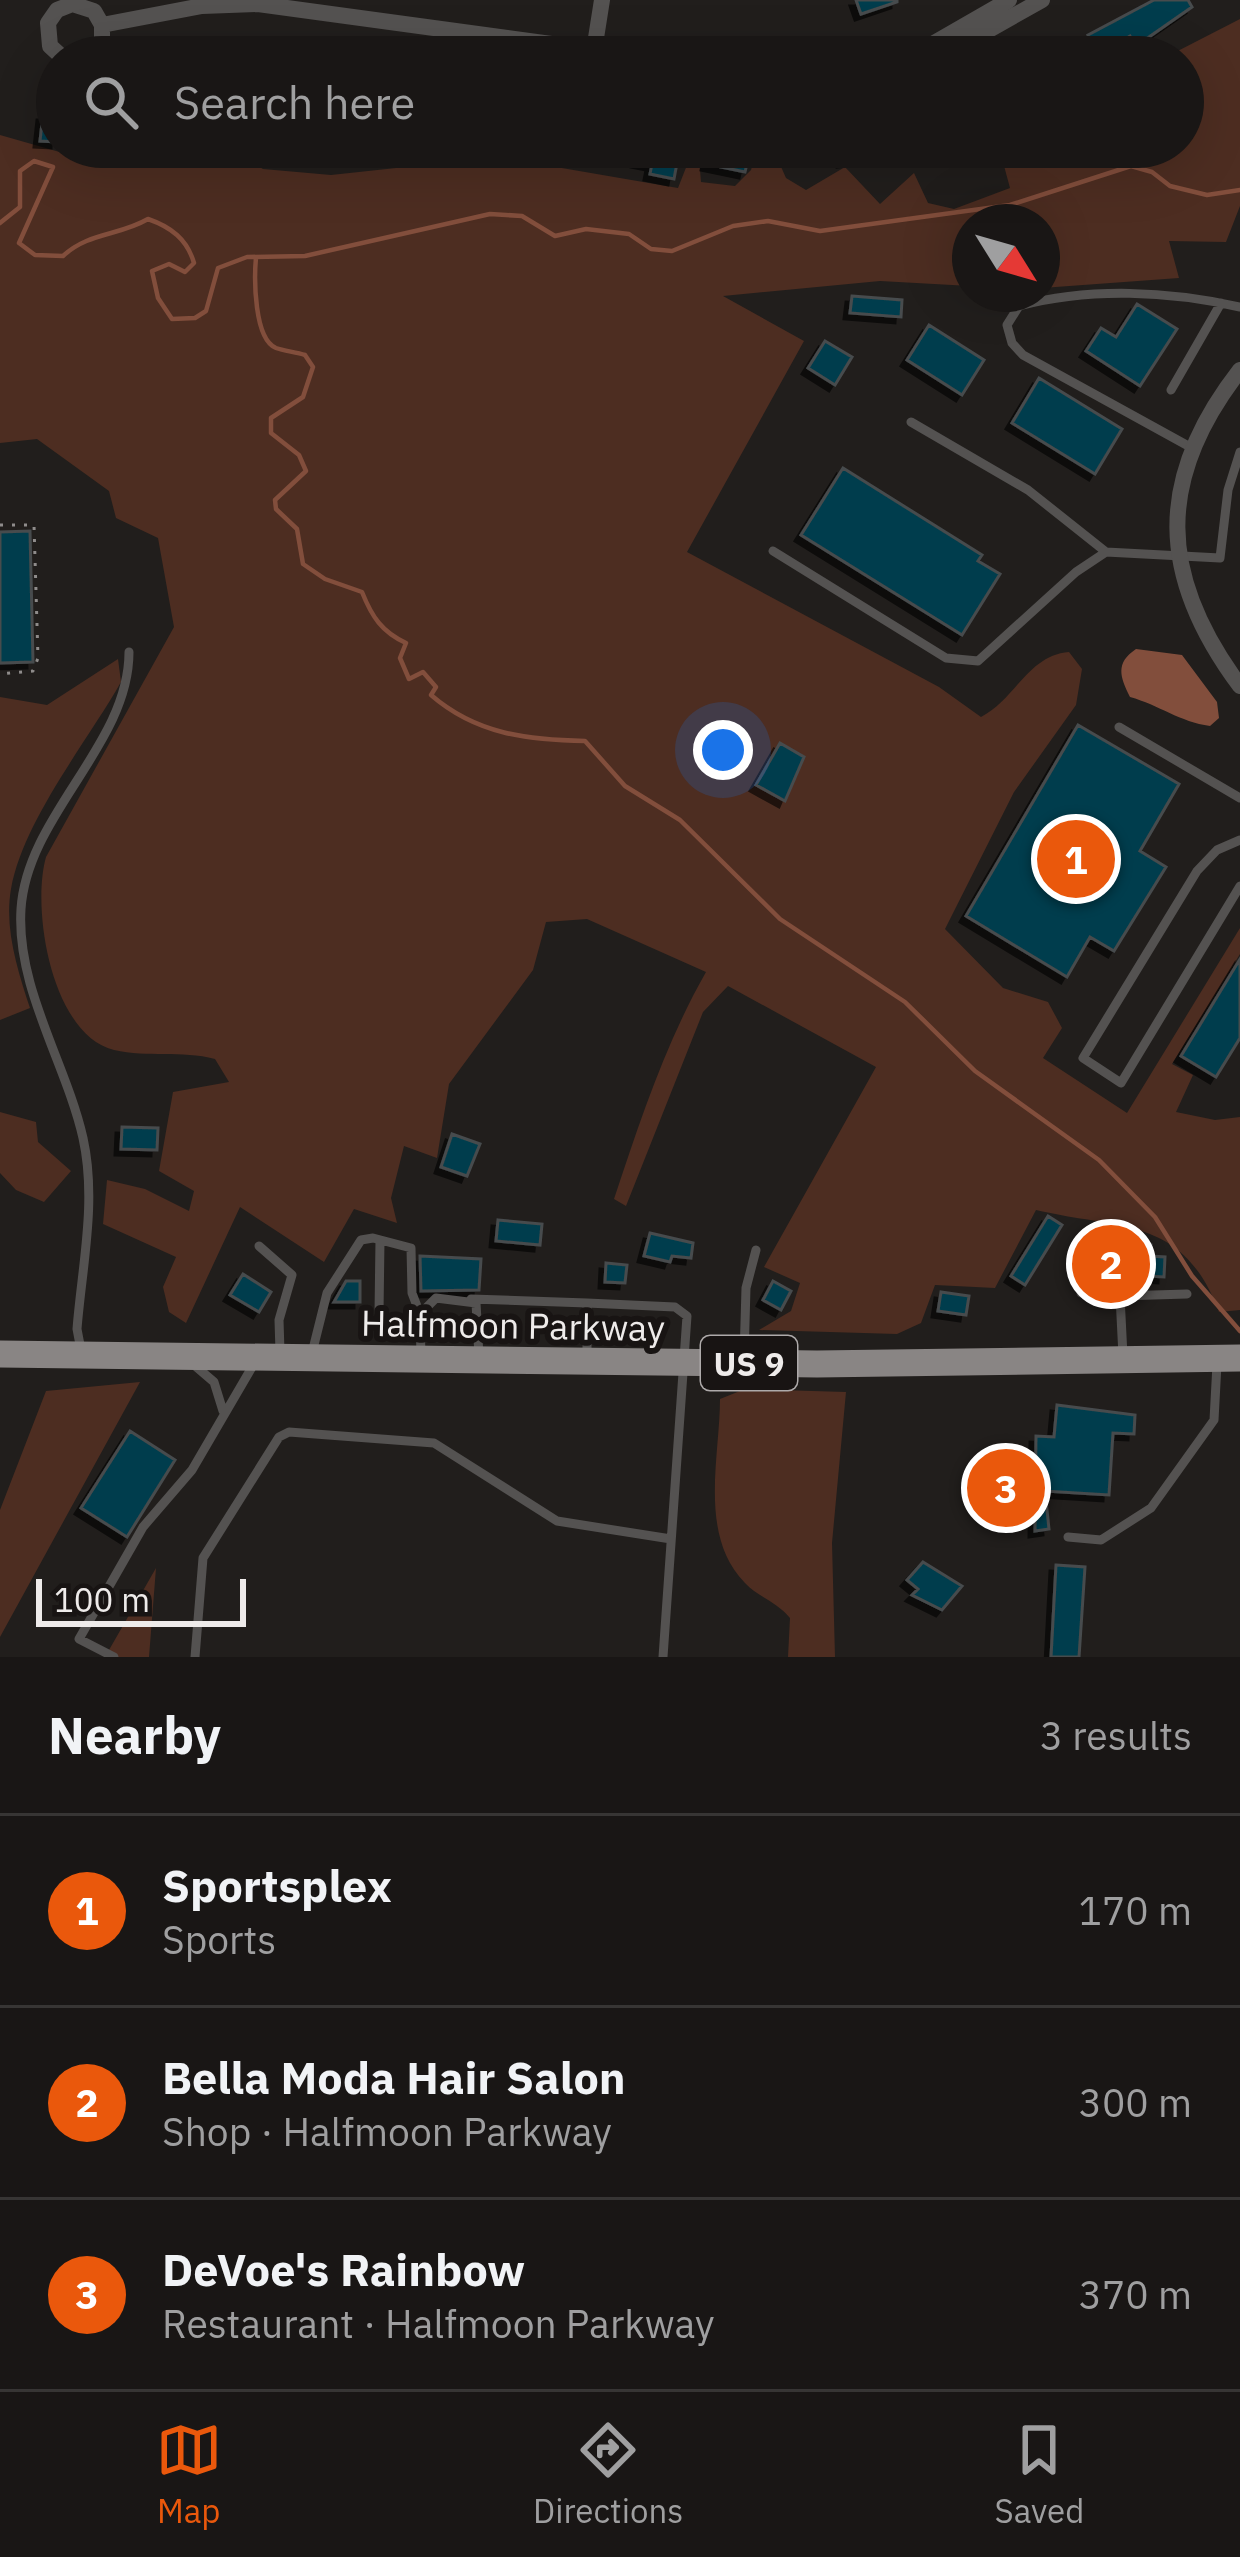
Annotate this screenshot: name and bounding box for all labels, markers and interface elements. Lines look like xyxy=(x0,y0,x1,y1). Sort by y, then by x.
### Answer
search box xyxy=(36,36,1204,168)
icon: search xyxy=(78,69,144,135)
text: Search here xyxy=(174,73,415,131)
north arrow xyxy=(952,204,1060,312)
your location xyxy=(693,720,753,780)
pin: 1 xyxy=(1037,814,1115,904)
pin: 2 xyxy=(1072,1219,1150,1309)
street label: Halfmoon Parkway xyxy=(361,1299,665,1351)
road number: US 9 xyxy=(701,1336,797,1390)
pin: 3 xyxy=(967,1443,1045,1533)
scale bar xyxy=(36,1573,246,1626)
text: 100 m xyxy=(54,1578,150,1621)
text: Nearby xyxy=(48,1702,221,1768)
text: 3 results xyxy=(1040,1710,1192,1761)
text: Sportsplex xyxy=(162,1856,392,1914)
text: 1 xyxy=(75,1885,99,1936)
text: 170 m xyxy=(1079,1885,1192,1936)
text: Sports xyxy=(162,1914,276,1965)
text: Bella Moda Hair Salon xyxy=(162,2048,626,2106)
text: 2 xyxy=(75,2077,99,2128)
text: 300 m xyxy=(1079,2077,1192,2128)
text: Shop · Halfmoon Parkway xyxy=(162,2106,612,2157)
text: DeVoe's Rainbow xyxy=(162,2240,525,2298)
text: 3 xyxy=(75,2269,99,2320)
text: 370 m xyxy=(1079,2269,1192,2320)
text: Restaurant · Halfmoon Parkway xyxy=(162,2298,714,2349)
tab: Map xyxy=(156,2417,222,2532)
tab: Directions xyxy=(533,2417,683,2532)
tab: Saved xyxy=(995,2417,1084,2532)

